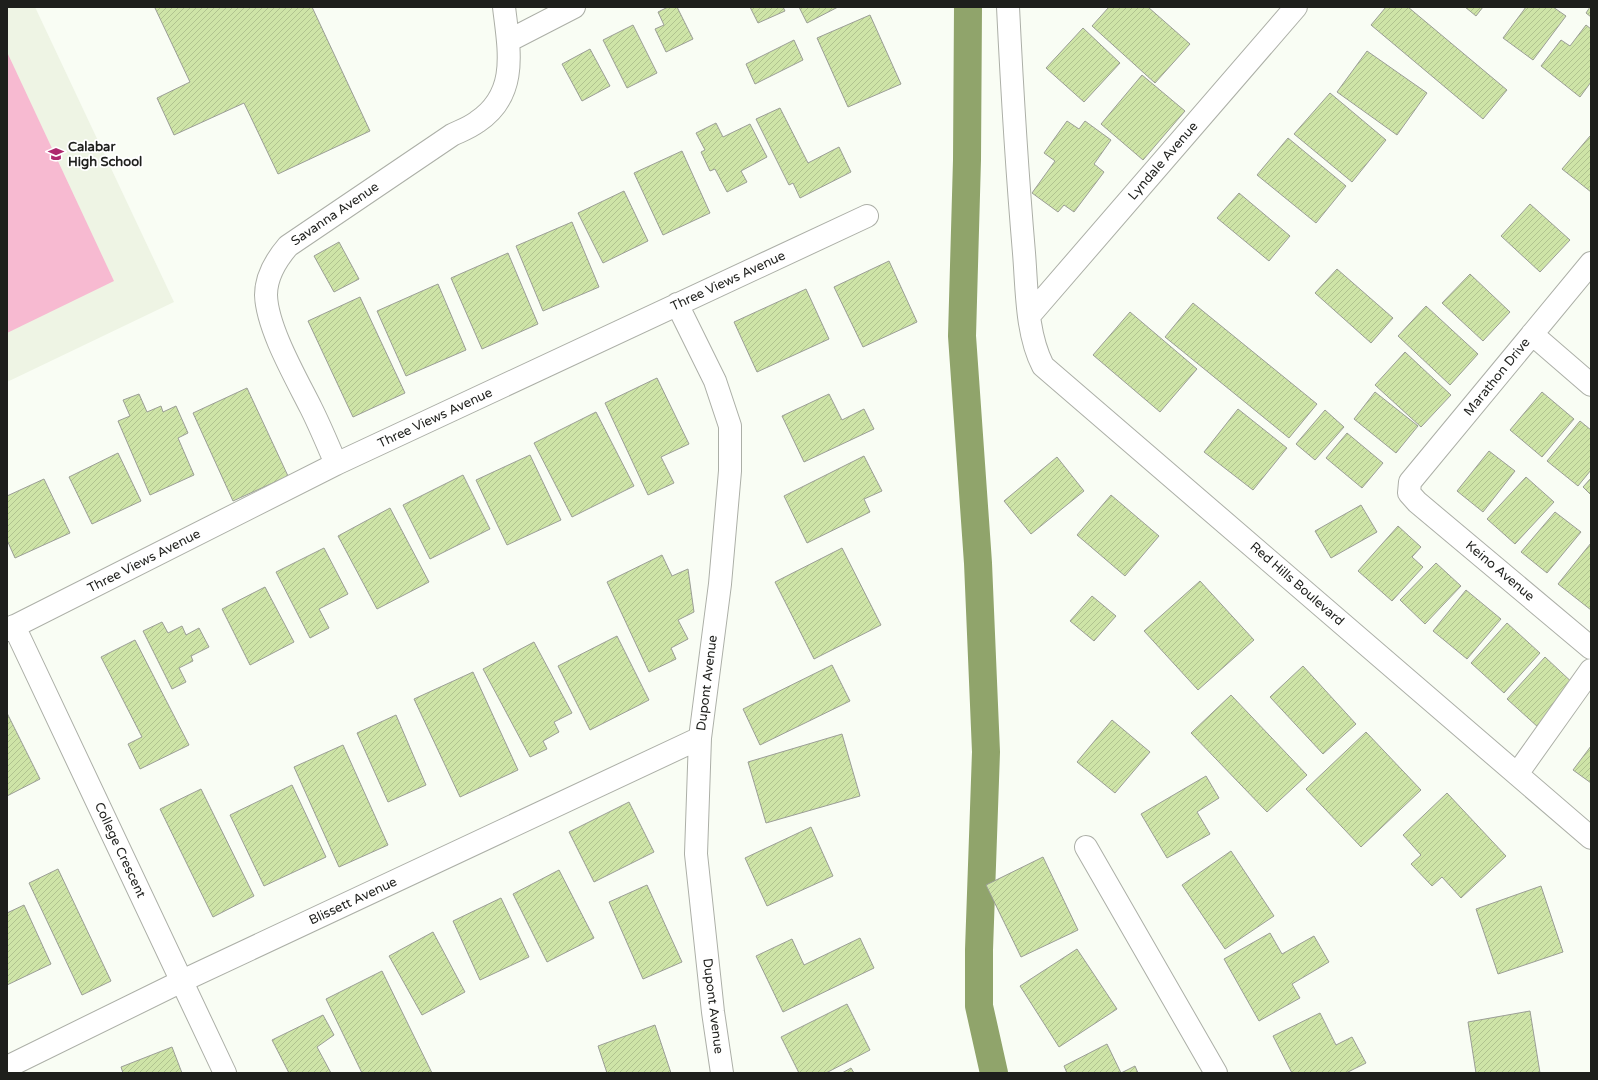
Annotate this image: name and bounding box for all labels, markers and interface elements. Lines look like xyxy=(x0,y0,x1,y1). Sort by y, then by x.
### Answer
street label: Lyndale Avenue xyxy=(1125,119,1201,203)
place label: Calabar High School xyxy=(68,139,142,170)
school or university icon: Calabar High School xyxy=(47,145,65,163)
street label: Savanna Avenue xyxy=(288,179,382,249)
street label: Three Views Avenue xyxy=(668,247,788,315)
street label: Marathon Drive xyxy=(1461,335,1533,419)
street label: Three Views Avenue xyxy=(375,384,495,452)
street label: Three Views Avenue xyxy=(85,526,203,596)
street label: Keino Avenue xyxy=(1462,538,1538,604)
street label: Red Hills Boulevard xyxy=(1247,539,1347,629)
street label: Dupont Avenue xyxy=(693,634,721,732)
street label: College Crescent xyxy=(91,800,149,900)
street label: Blissett Avenue xyxy=(307,874,399,928)
street label: Dupont Avenue xyxy=(699,957,727,1055)

